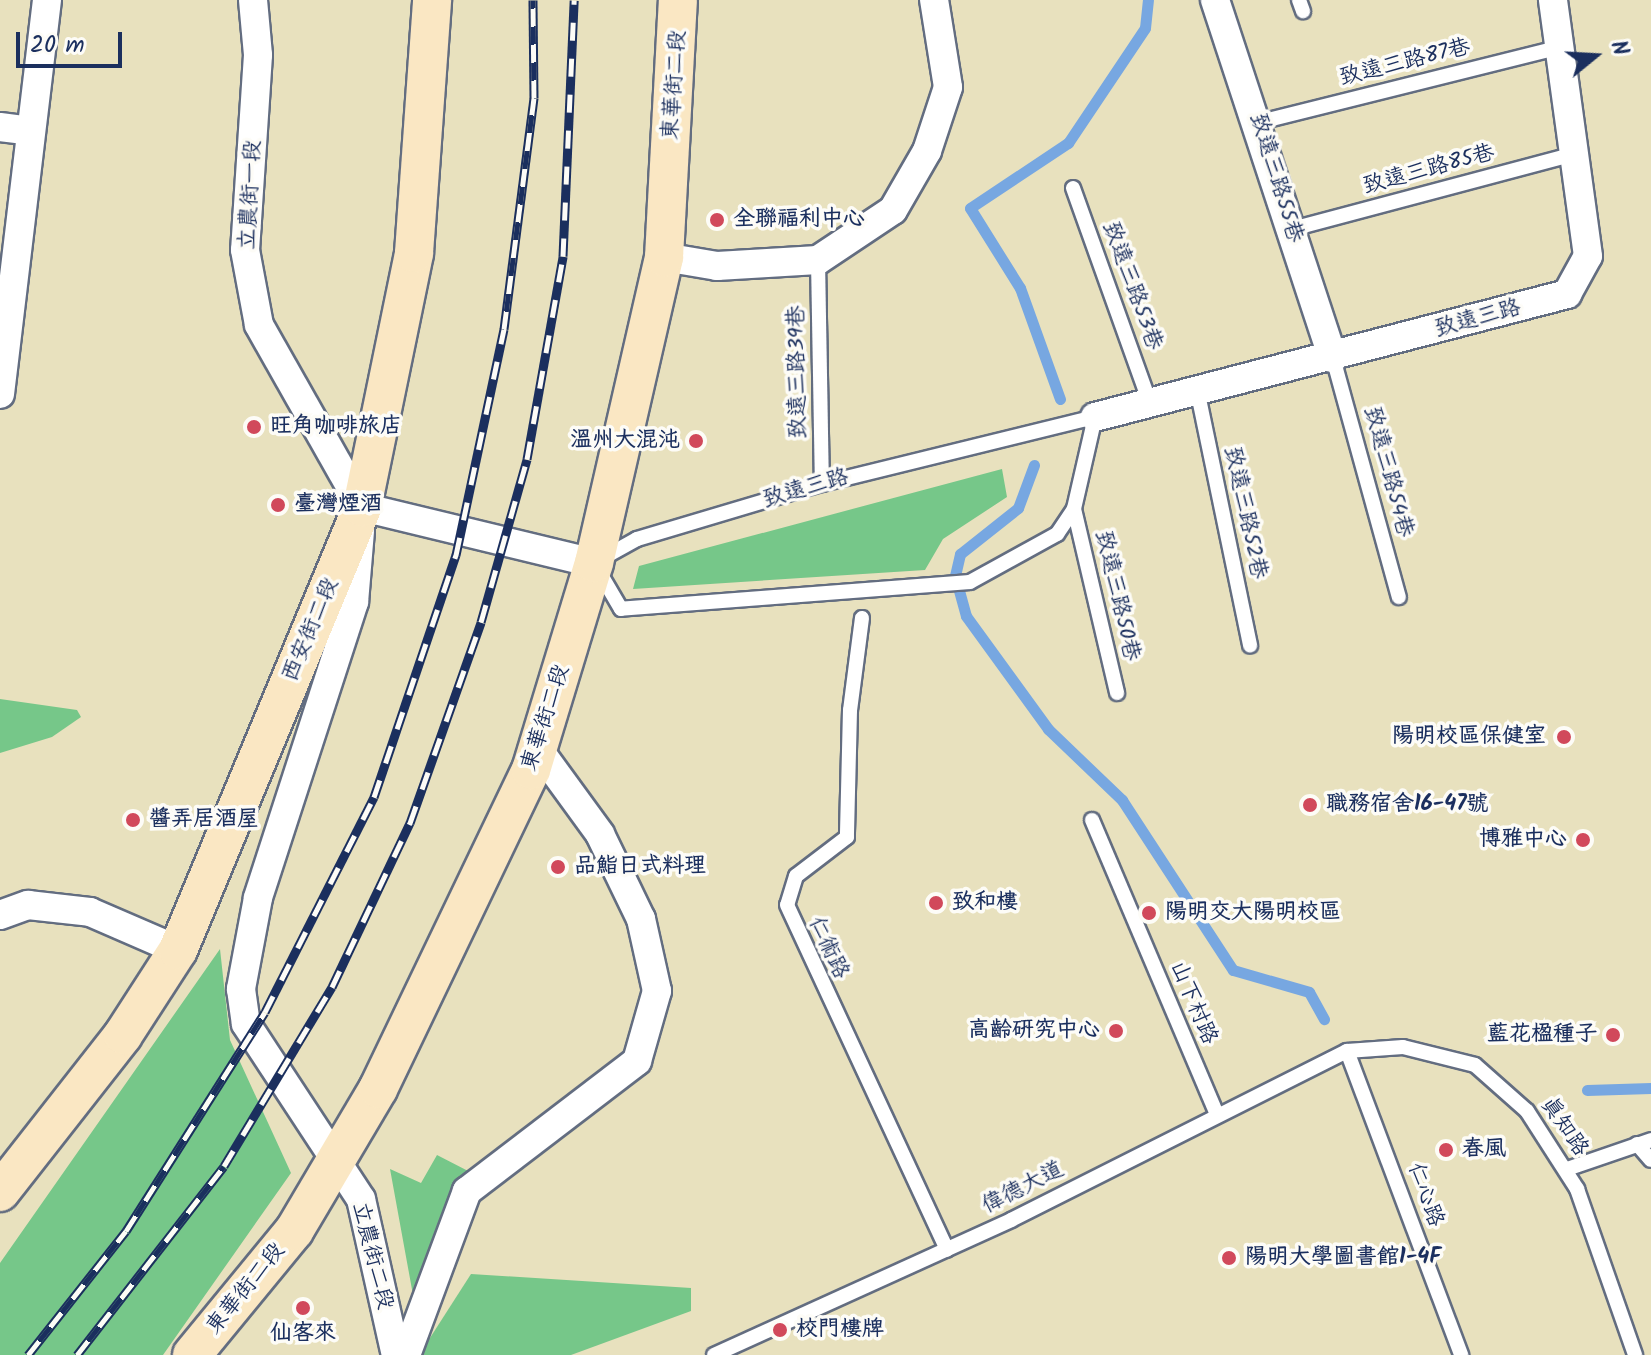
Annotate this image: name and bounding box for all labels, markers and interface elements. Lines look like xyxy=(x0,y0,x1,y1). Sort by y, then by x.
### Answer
scale bar xyxy=(20,16,126,66)
north arrow xyxy=(1555,16,1635,96)
text: 20 m xyxy=(30,26,85,65)
street label: 東華街二段 xyxy=(658,29,692,141)
street label: 致遠三路87巷 xyxy=(1337,34,1473,92)
text: N xyxy=(1600,36,1637,60)
street label: 致遠三路55巷 xyxy=(1244,110,1308,246)
street label: 立農街一段 xyxy=(235,139,267,251)
street label: 致遠三路85巷 xyxy=(1360,140,1498,200)
place label: 全聯福利中心 xyxy=(733,207,865,233)
marker: 全聯福利中心 xyxy=(708,211,726,229)
street label: 致遠三路53巷 xyxy=(1097,218,1167,354)
street label: 致遠三路 xyxy=(1432,295,1524,343)
street label: 致遠三路39巷 xyxy=(784,305,812,439)
street label: 致遠三路54巷 xyxy=(1358,404,1418,540)
place label: 旺角咖啡旅店 xyxy=(270,414,402,440)
marker: 旺角咖啡旅店 xyxy=(245,418,263,436)
place label: 溫州大混沌 xyxy=(570,428,680,454)
marker: 溫州大混沌 xyxy=(687,432,705,450)
street label: 致遠三路52巷 xyxy=(1218,444,1272,582)
street label: 致遠三路 xyxy=(760,464,852,514)
place label: 臺灣煙酒 xyxy=(294,492,382,518)
marker: 臺灣煙酒 xyxy=(269,496,287,514)
street label: 致遠三路50巷 xyxy=(1089,528,1145,664)
street label: 西安街二段 xyxy=(277,574,345,686)
street label: 東華街二段 xyxy=(516,662,576,774)
place label: 陽明校區保健室 xyxy=(1392,724,1546,750)
marker: 陽明校區保健室 xyxy=(1553,726,1575,748)
place label: 職務宿舍16-47號 xyxy=(1326,792,1489,818)
marker: 職務宿舍16-47號 xyxy=(1301,796,1319,814)
place label: 醬弄居酒屋 xyxy=(149,807,259,833)
marker: 醬弄居酒屋 xyxy=(124,811,142,829)
place label: 博雅中心 xyxy=(1479,827,1567,853)
marker: 博雅中心 xyxy=(1574,831,1592,849)
place label: 品鮨日式料理 xyxy=(574,854,706,880)
marker: 品鮨日式料理 xyxy=(549,858,567,876)
place label: 致和樓 xyxy=(952,890,1018,916)
marker: 致和樓 xyxy=(927,894,945,912)
place label: 陽明交大陽明校區 xyxy=(1165,900,1341,926)
marker: 陽明交大陽明校區 xyxy=(1140,904,1158,922)
street label: 仁術路 xyxy=(802,913,854,983)
street label: 山下村路 xyxy=(1164,957,1222,1049)
place label: 高齡研究中心 xyxy=(968,1018,1100,1044)
marker: 高齡研究中心 xyxy=(1107,1022,1125,1040)
place label: 藍花楹種子 xyxy=(1487,1022,1597,1048)
marker: 藍花楹種子 xyxy=(1604,1026,1622,1044)
street label: 真知路 xyxy=(1535,1092,1593,1162)
place label: 春風 xyxy=(1462,1137,1506,1163)
marker: 春風 xyxy=(1437,1141,1455,1159)
street label: 偉德大道 xyxy=(978,1156,1068,1220)
street label: 仁心路 xyxy=(1401,1159,1449,1231)
street label: 立農街二段 xyxy=(346,1199,398,1313)
street label: 東華街二段 xyxy=(201,1238,291,1340)
place label: 陽明大學圖書館1-4F xyxy=(1245,1245,1441,1271)
marker: 陽明大學圖書館1-4F xyxy=(1220,1249,1238,1267)
marker: 仙客來 xyxy=(294,1299,312,1317)
place label: 校門樓牌 xyxy=(796,1317,884,1343)
place label: 仙客來 xyxy=(270,1321,336,1347)
marker: 校門樓牌 xyxy=(771,1321,789,1339)

